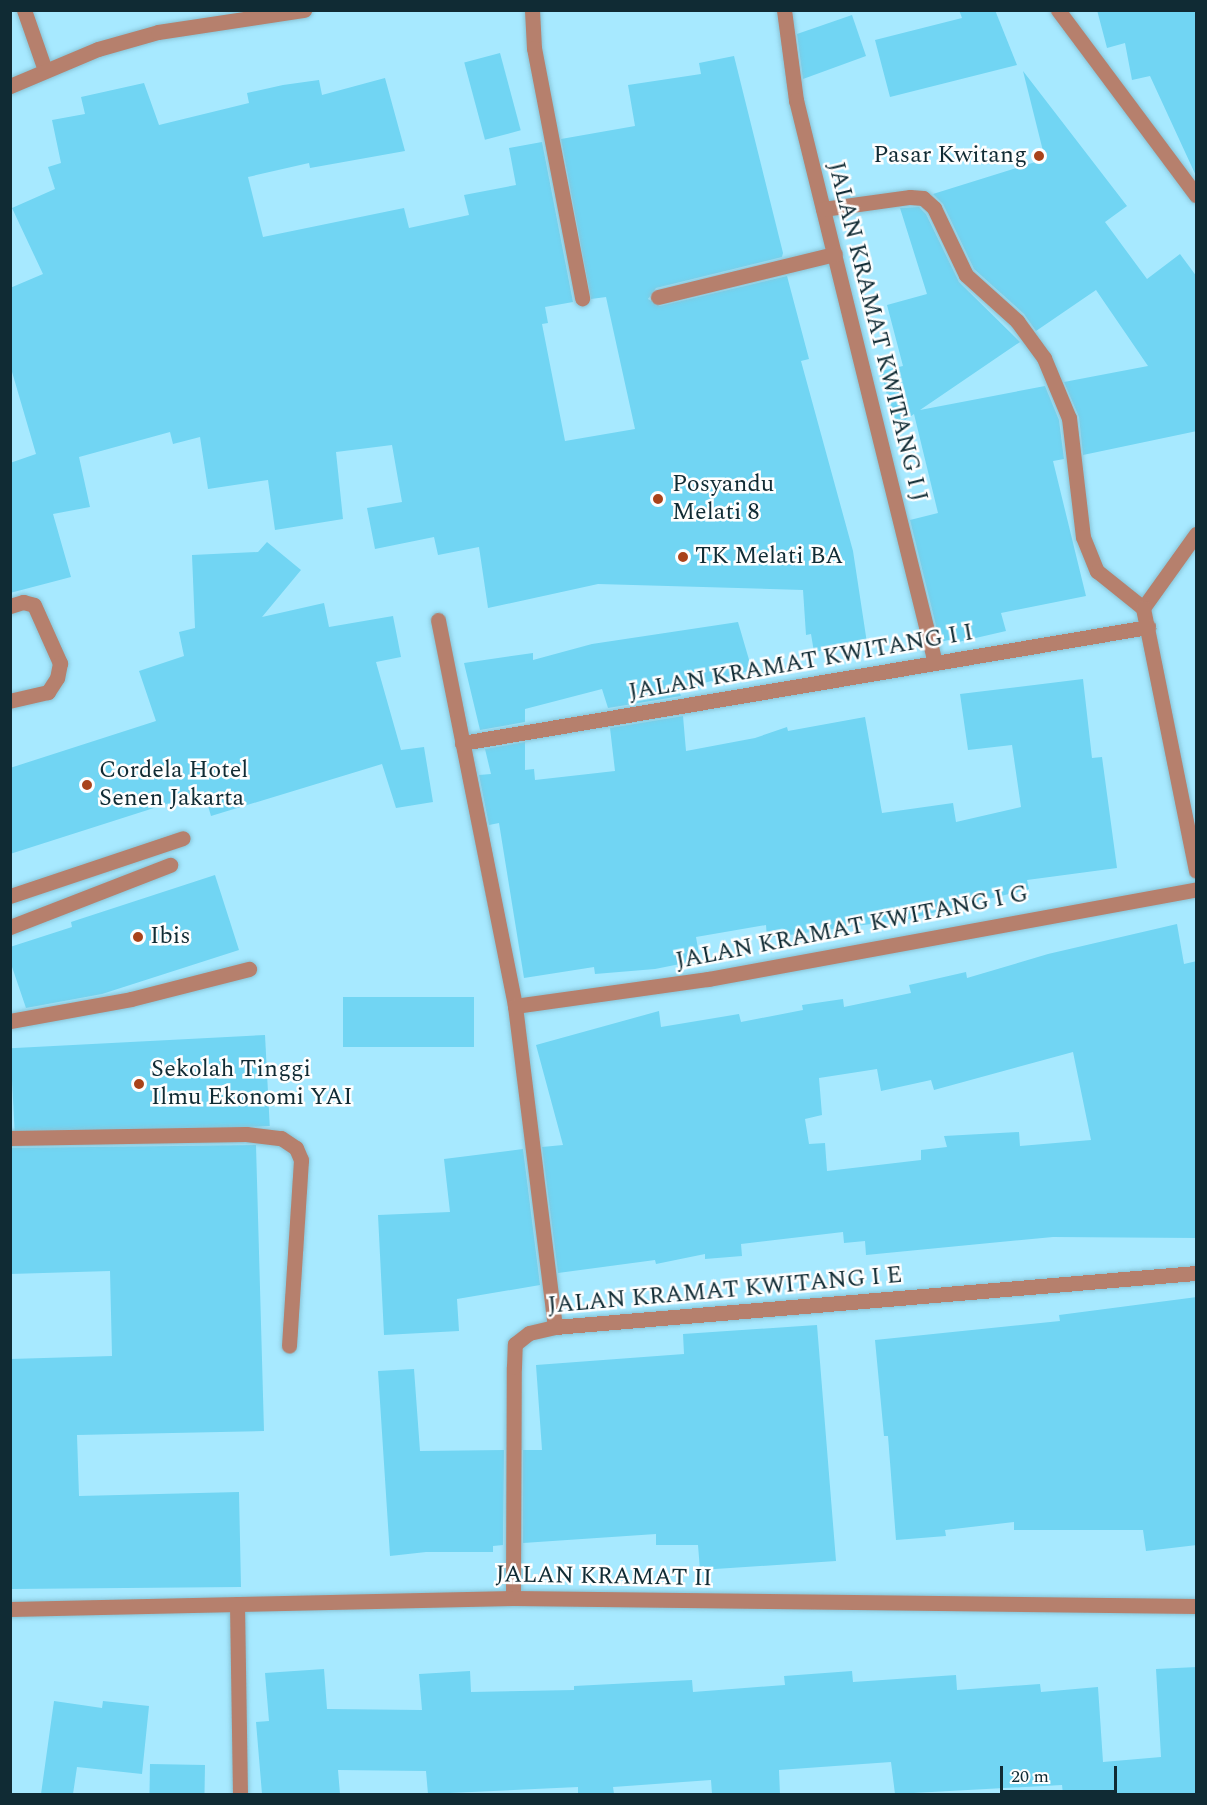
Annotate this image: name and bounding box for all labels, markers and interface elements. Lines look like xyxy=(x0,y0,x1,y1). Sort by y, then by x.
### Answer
place label: Pasar Kwitang xyxy=(873,142,1027,170)
marker: Pasar Kwitang xyxy=(1032,149,1046,163)
street label: JALAN KRAMAT KWITANG I J xyxy=(821,159,933,505)
place label: Posyandu Melati 8 xyxy=(672,471,774,527)
marker: Posyandu Melati 8 xyxy=(649,490,667,508)
place label: TK Melati BA xyxy=(695,543,843,571)
marker: TK Melati BA xyxy=(676,550,690,564)
street label: JALAN KRAMAT KWITANG I I xyxy=(626,618,976,708)
place label: Cordela Hotel Senen Jakarta xyxy=(99,757,248,813)
marker: Cordela Hotel Senen Jakarta xyxy=(80,778,94,792)
street label: JALAN KRAMAT KWITANG I G xyxy=(673,880,1031,976)
place label: Ibis xyxy=(150,923,191,951)
marker: Ibis xyxy=(131,930,145,944)
place label: Sekolah Tinggi Ilmu Ekonomi YAI xyxy=(151,1056,353,1112)
marker: Sekolah Tinggi Ilmu Ekonomi YAI xyxy=(132,1077,146,1091)
street label: JALAN KRAMAT KWITANG I E xyxy=(547,1261,903,1321)
street label: JALAN KRAMAT II xyxy=(495,1561,713,1593)
scale bar xyxy=(1003,1754,1120,1792)
text: 20 m xyxy=(1011,1763,1049,1790)

